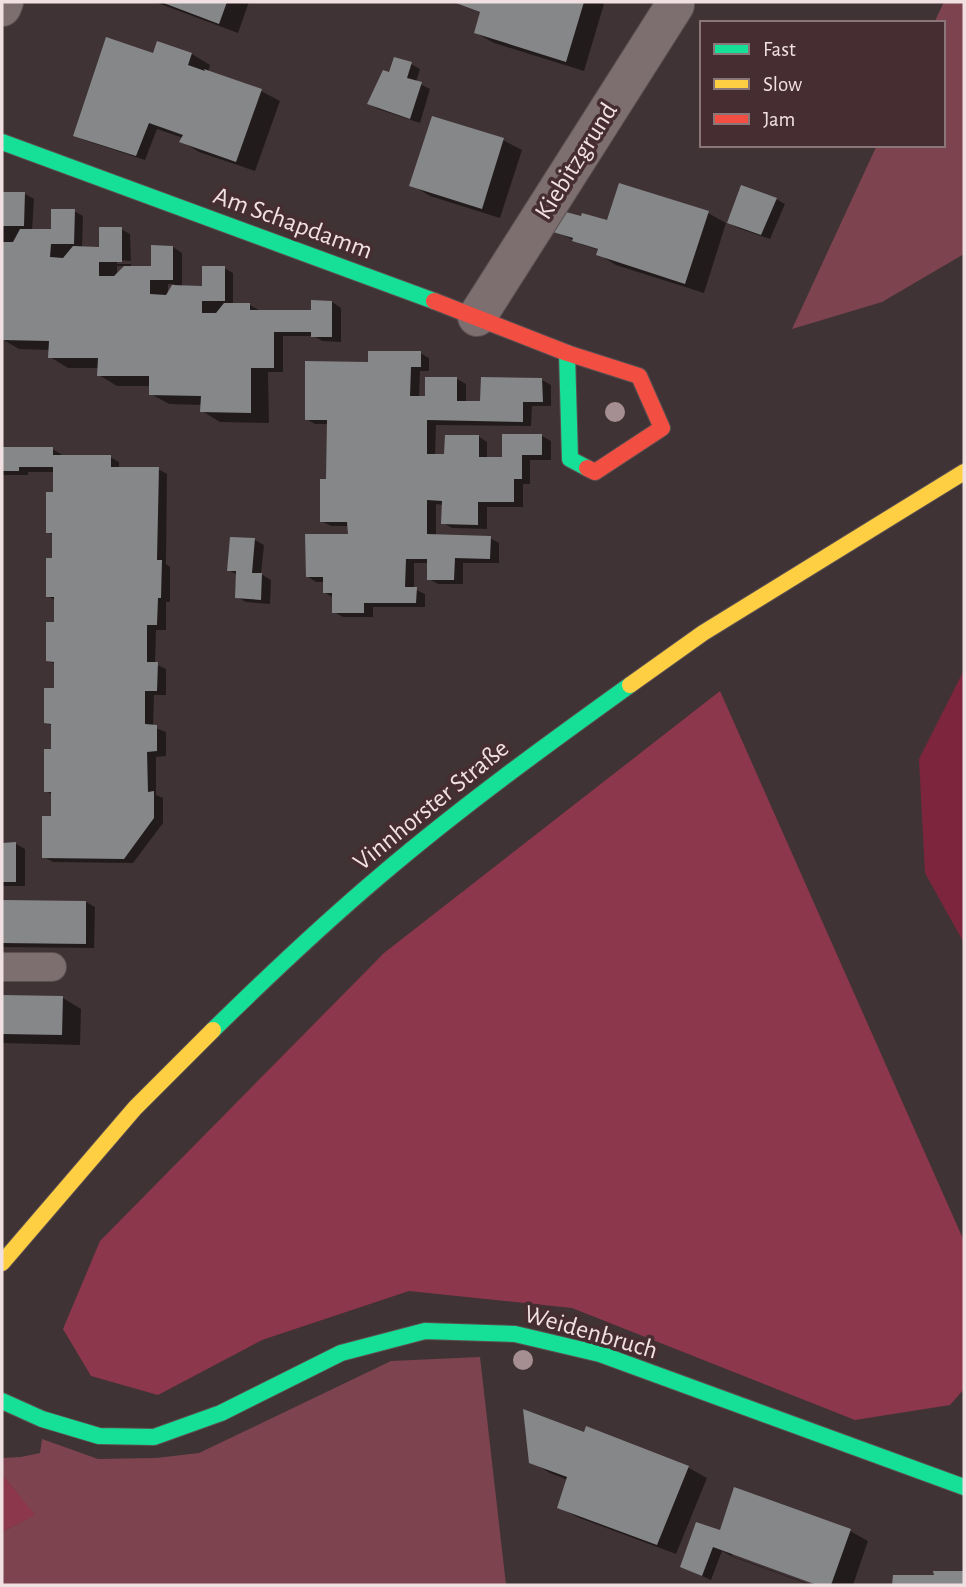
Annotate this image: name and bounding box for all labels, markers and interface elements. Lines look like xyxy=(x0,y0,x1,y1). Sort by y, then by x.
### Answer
legend xyxy=(700,21,945,147)
text: Fast xyxy=(763,39,796,60)
text: Slow xyxy=(763,74,802,95)
street label: Kiebitzgrund xyxy=(530,98,622,224)
text: Jam xyxy=(763,109,795,130)
street label: Am Schapdamm xyxy=(210,182,376,264)
street label: Vinnhorster Straße xyxy=(348,735,514,875)
street label: Weidenbruch xyxy=(521,1301,661,1363)

